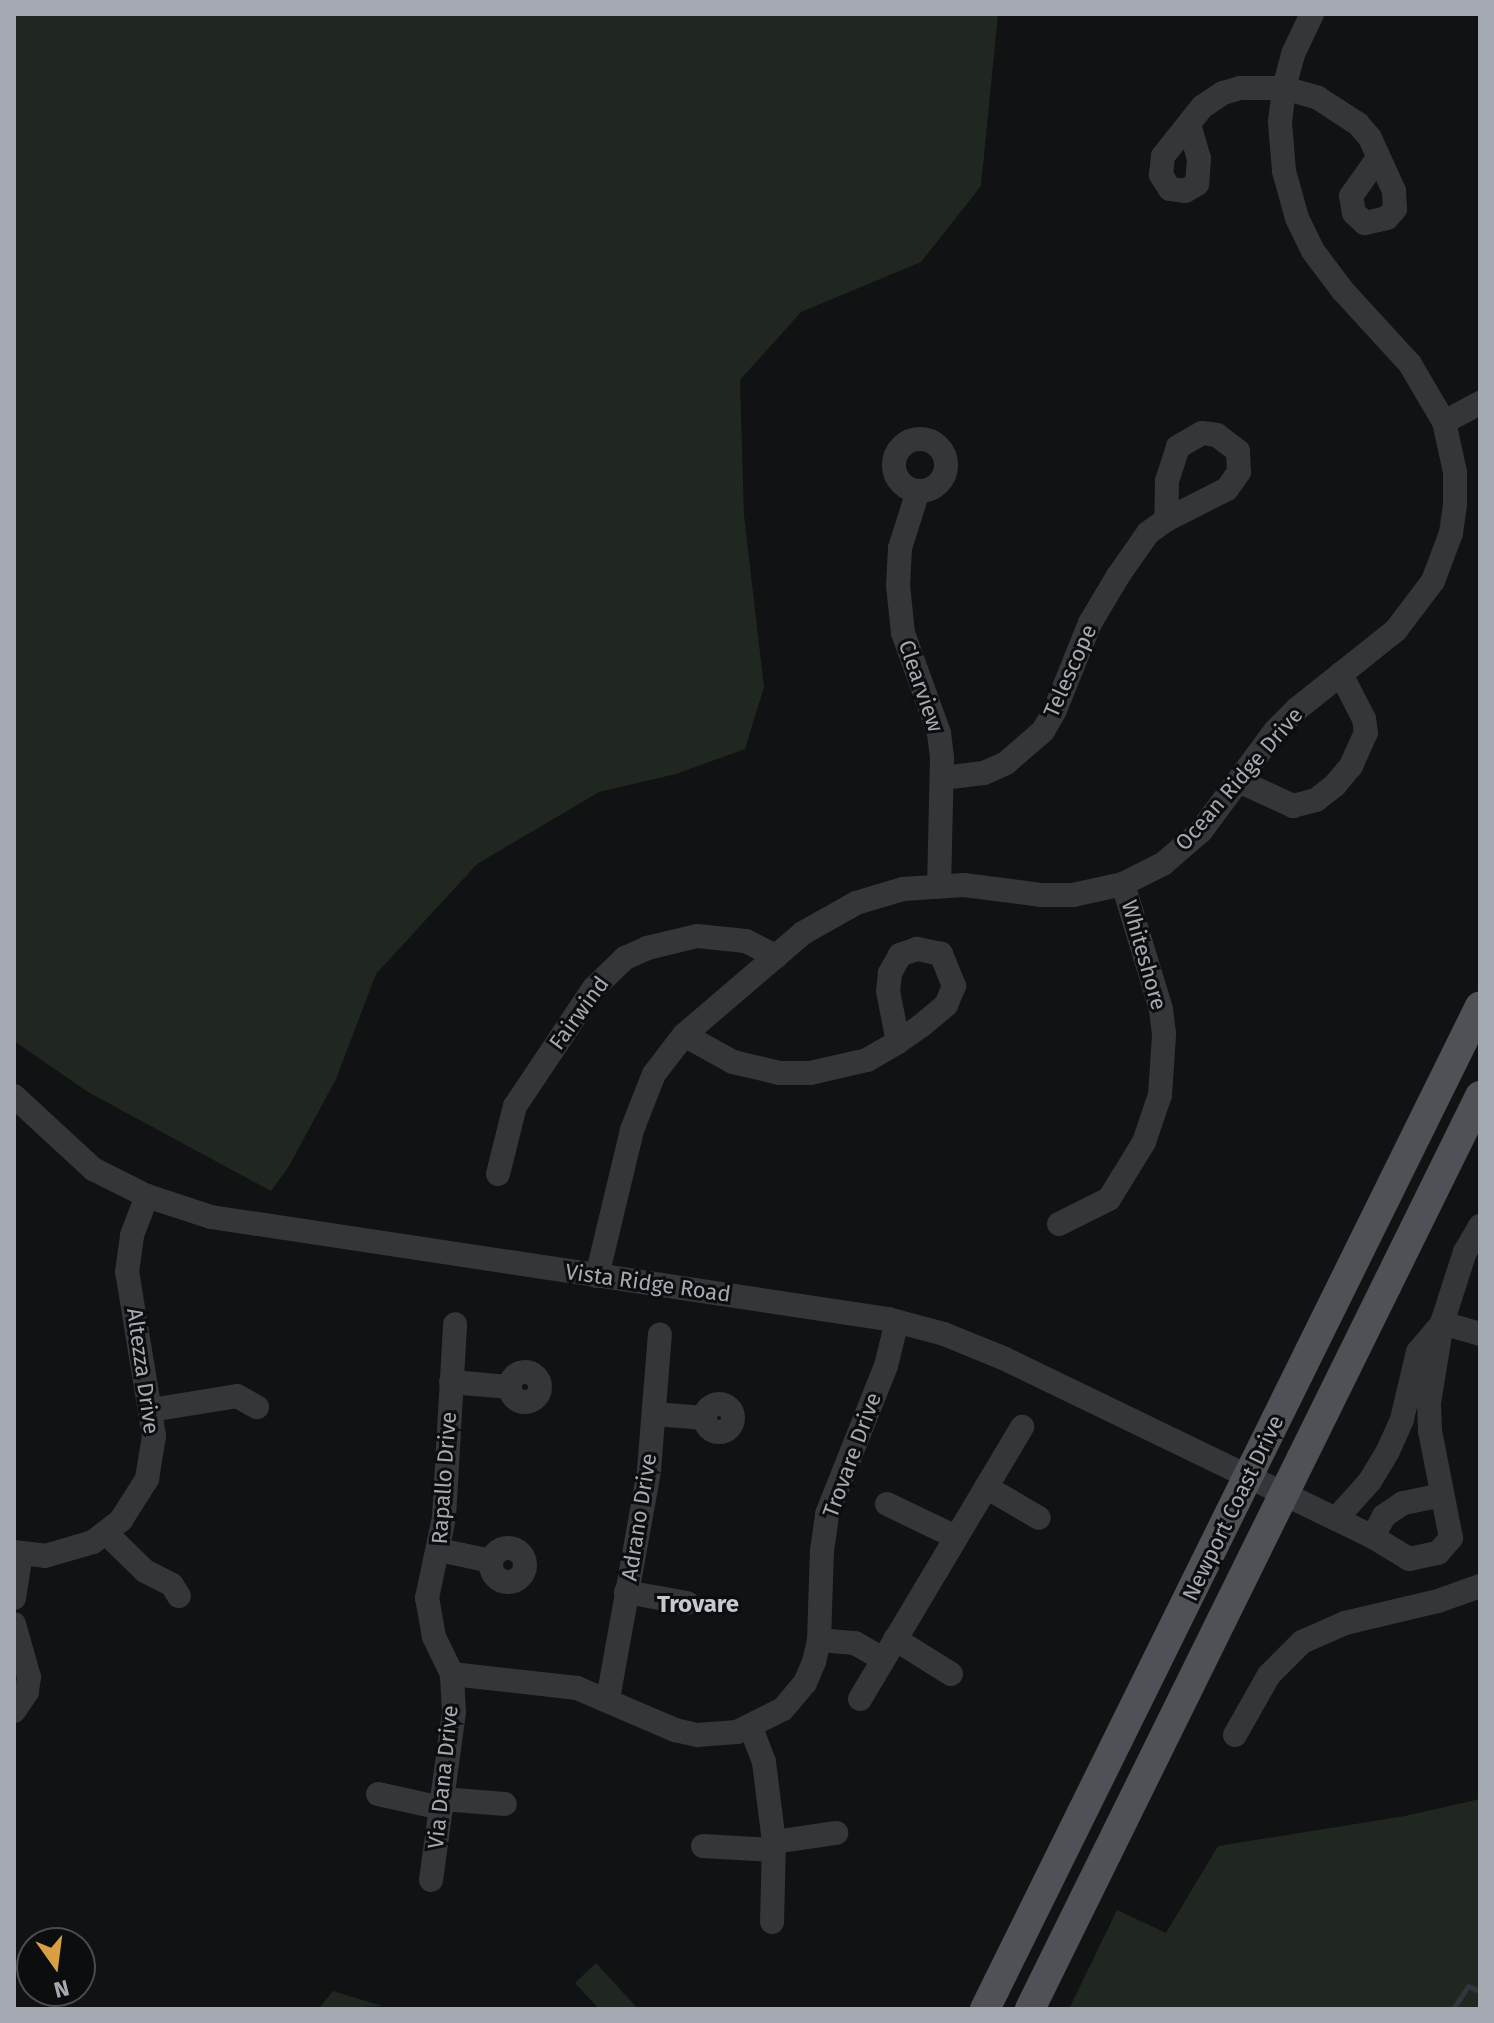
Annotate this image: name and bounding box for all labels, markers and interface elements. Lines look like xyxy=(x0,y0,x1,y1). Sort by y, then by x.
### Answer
street label: Telescope xyxy=(1038,621,1102,721)
street label: Clearview xyxy=(893,637,949,735)
street label: Ocean Ridge Drive xyxy=(1170,702,1308,856)
street label: Whiteshore xyxy=(1116,897,1172,1013)
street label: Fairwind xyxy=(544,971,614,1055)
street label: Vista Ridge Road xyxy=(564,1258,732,1308)
street label: Altezza Drive xyxy=(121,1306,165,1436)
street label: Trovare Drive xyxy=(817,1389,887,1521)
street label: Rapallo Drive xyxy=(426,1411,462,1545)
street label: Newport Coast Drive xyxy=(1177,1411,1289,1605)
street label: Adrano Drive xyxy=(616,1451,662,1583)
district label: Trovare xyxy=(657,1591,739,1619)
street label: Via Dana Drive xyxy=(422,1704,464,1850)
north arrow xyxy=(16,1927,96,2007)
text: N xyxy=(51,1974,72,2004)

